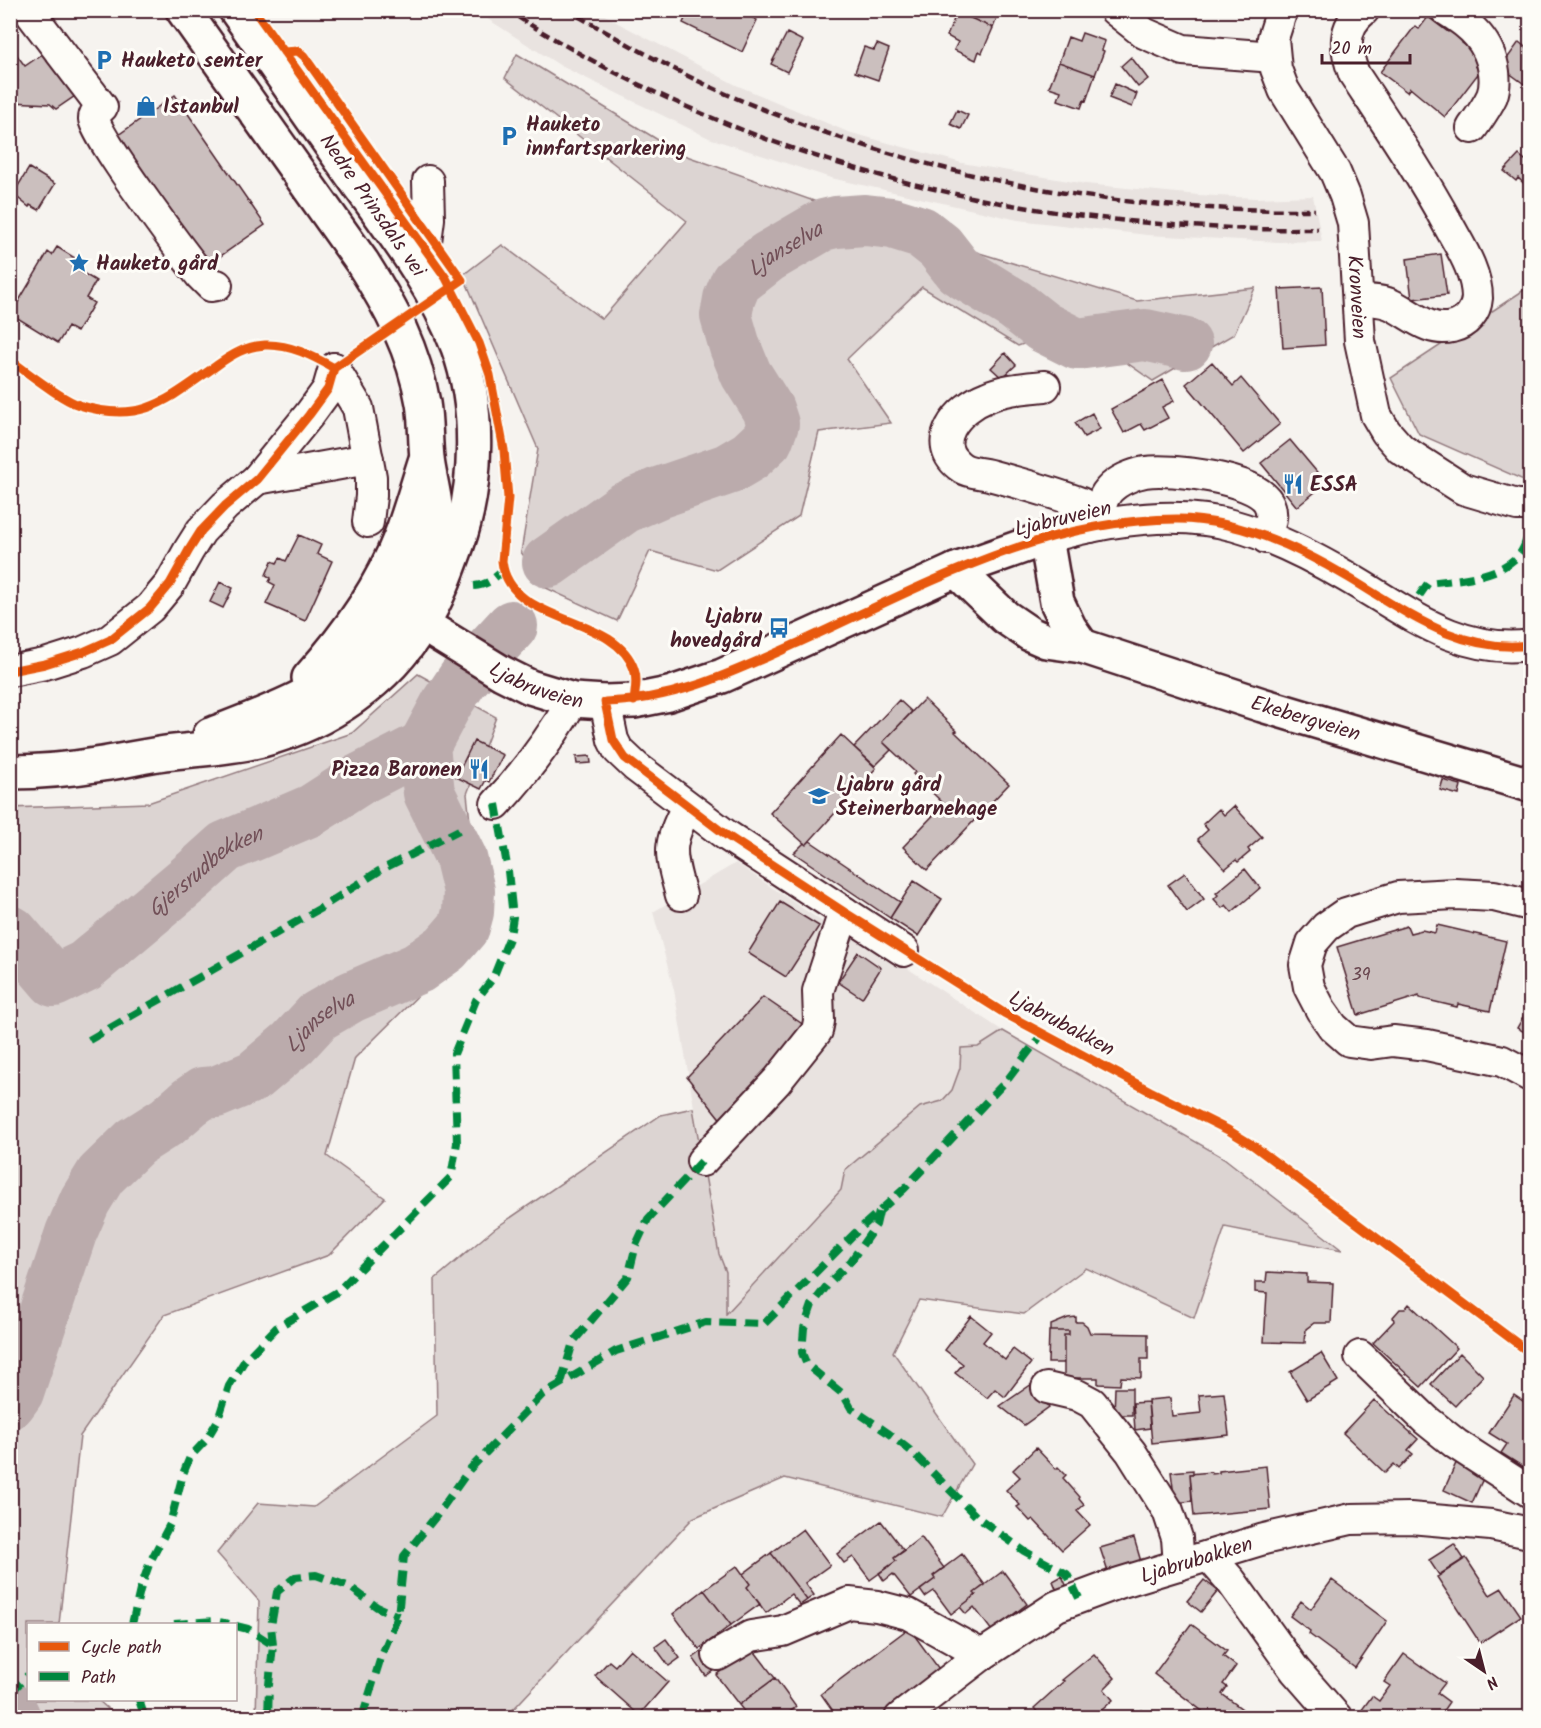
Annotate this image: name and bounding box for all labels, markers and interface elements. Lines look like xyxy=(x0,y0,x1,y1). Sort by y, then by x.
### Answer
scale bar xyxy=(1322,27,1410,65)
text: 20 m xyxy=(1331,35,1372,64)
place label: Hauketo senter xyxy=(121,45,264,78)
parking icon: Hauketo senter xyxy=(92,48,116,72)
place label: Istanbul xyxy=(163,91,239,124)
shop icon: Istanbul xyxy=(134,94,158,118)
place label: Hauketo innfartsparkering xyxy=(526,109,686,166)
parking icon: Hauketo innfartsparkering xyxy=(497,124,521,148)
street label: Nedre Prinsdals vei xyxy=(310,127,434,285)
water label: Ljanselva xyxy=(740,213,832,287)
place label: Hauketo gård xyxy=(96,248,219,281)
place icon: Hauketo gård xyxy=(67,251,91,275)
street label: Kronveien xyxy=(1337,254,1375,340)
place label: ESSA xyxy=(1310,469,1358,502)
restaurant icon: ESSA xyxy=(1281,472,1305,496)
street label: Ljabruveien xyxy=(1012,492,1115,547)
place label: Ljabru hovedgård xyxy=(670,601,763,658)
bus stop icon: Ljabru hovedgård xyxy=(767,616,791,640)
street label: Ljabruveien xyxy=(482,654,584,719)
street label: Ekebergveien xyxy=(1246,687,1364,751)
place label: Pizza Baronen xyxy=(332,754,462,787)
restaurant icon: Pizza Baronen xyxy=(467,757,491,781)
place label: Ljabru gård Steinerbarnehage xyxy=(836,769,997,826)
school or university icon: Ljabru gård Steinerbarnehage xyxy=(807,784,831,808)
water label: Gjersrudbekken xyxy=(140,817,271,927)
house number: 39 xyxy=(1351,961,1371,990)
water label: Ljanselva xyxy=(278,982,364,1063)
street label: Ljabrubakken xyxy=(1002,983,1120,1066)
street label: Ljabrubakken xyxy=(1137,1528,1257,1594)
legend xyxy=(27,1623,237,1701)
text: Cycle path xyxy=(81,1634,162,1663)
north arrow xyxy=(1454,1641,1514,1701)
text: Path xyxy=(81,1664,116,1693)
text: N xyxy=(1480,1669,1503,1695)

